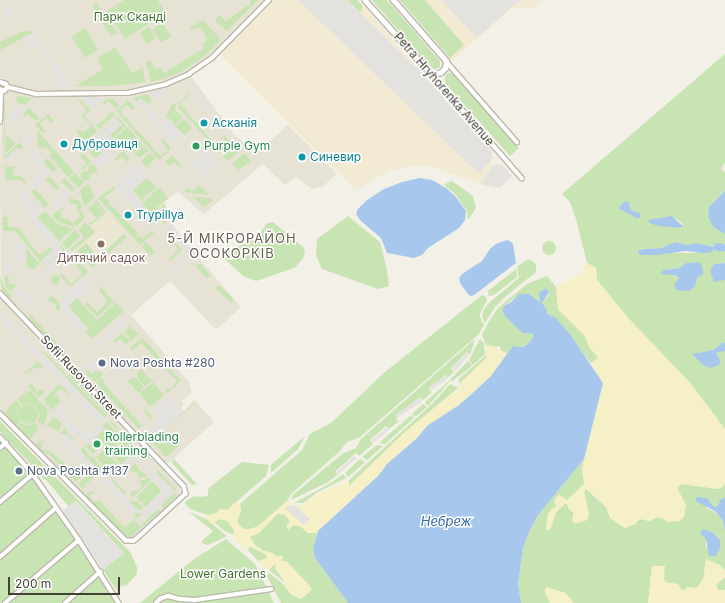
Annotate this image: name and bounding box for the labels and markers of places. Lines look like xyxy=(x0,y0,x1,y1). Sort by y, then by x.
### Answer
place label: Асканія xyxy=(212,116,257,130)
marker: Асканія xyxy=(199,118,209,128)
place label: Дубровиця xyxy=(72,137,138,151)
marker: Дубровиця xyxy=(59,139,69,149)
place label: Purple Gym xyxy=(204,139,270,153)
marker: Purple Gym xyxy=(191,141,201,151)
place label: Синевир xyxy=(310,150,361,164)
marker: Синевир xyxy=(297,152,307,162)
place label: Trypillya xyxy=(136,208,184,222)
marker: Trypillya xyxy=(123,210,133,220)
marker: Дитячий садок xyxy=(96,239,106,249)
place label: Дитячий садок xyxy=(57,251,145,265)
place label: Nova Poshta #280 xyxy=(110,356,215,370)
marker: Nova Poshta #280 xyxy=(97,358,107,368)
place label: Rollerblading training xyxy=(105,430,179,458)
marker: Rollerblading training xyxy=(92,439,102,449)
place label: Nova Poshta #137 xyxy=(27,464,129,478)
marker: Nova Poshta #137 xyxy=(14,466,24,476)

